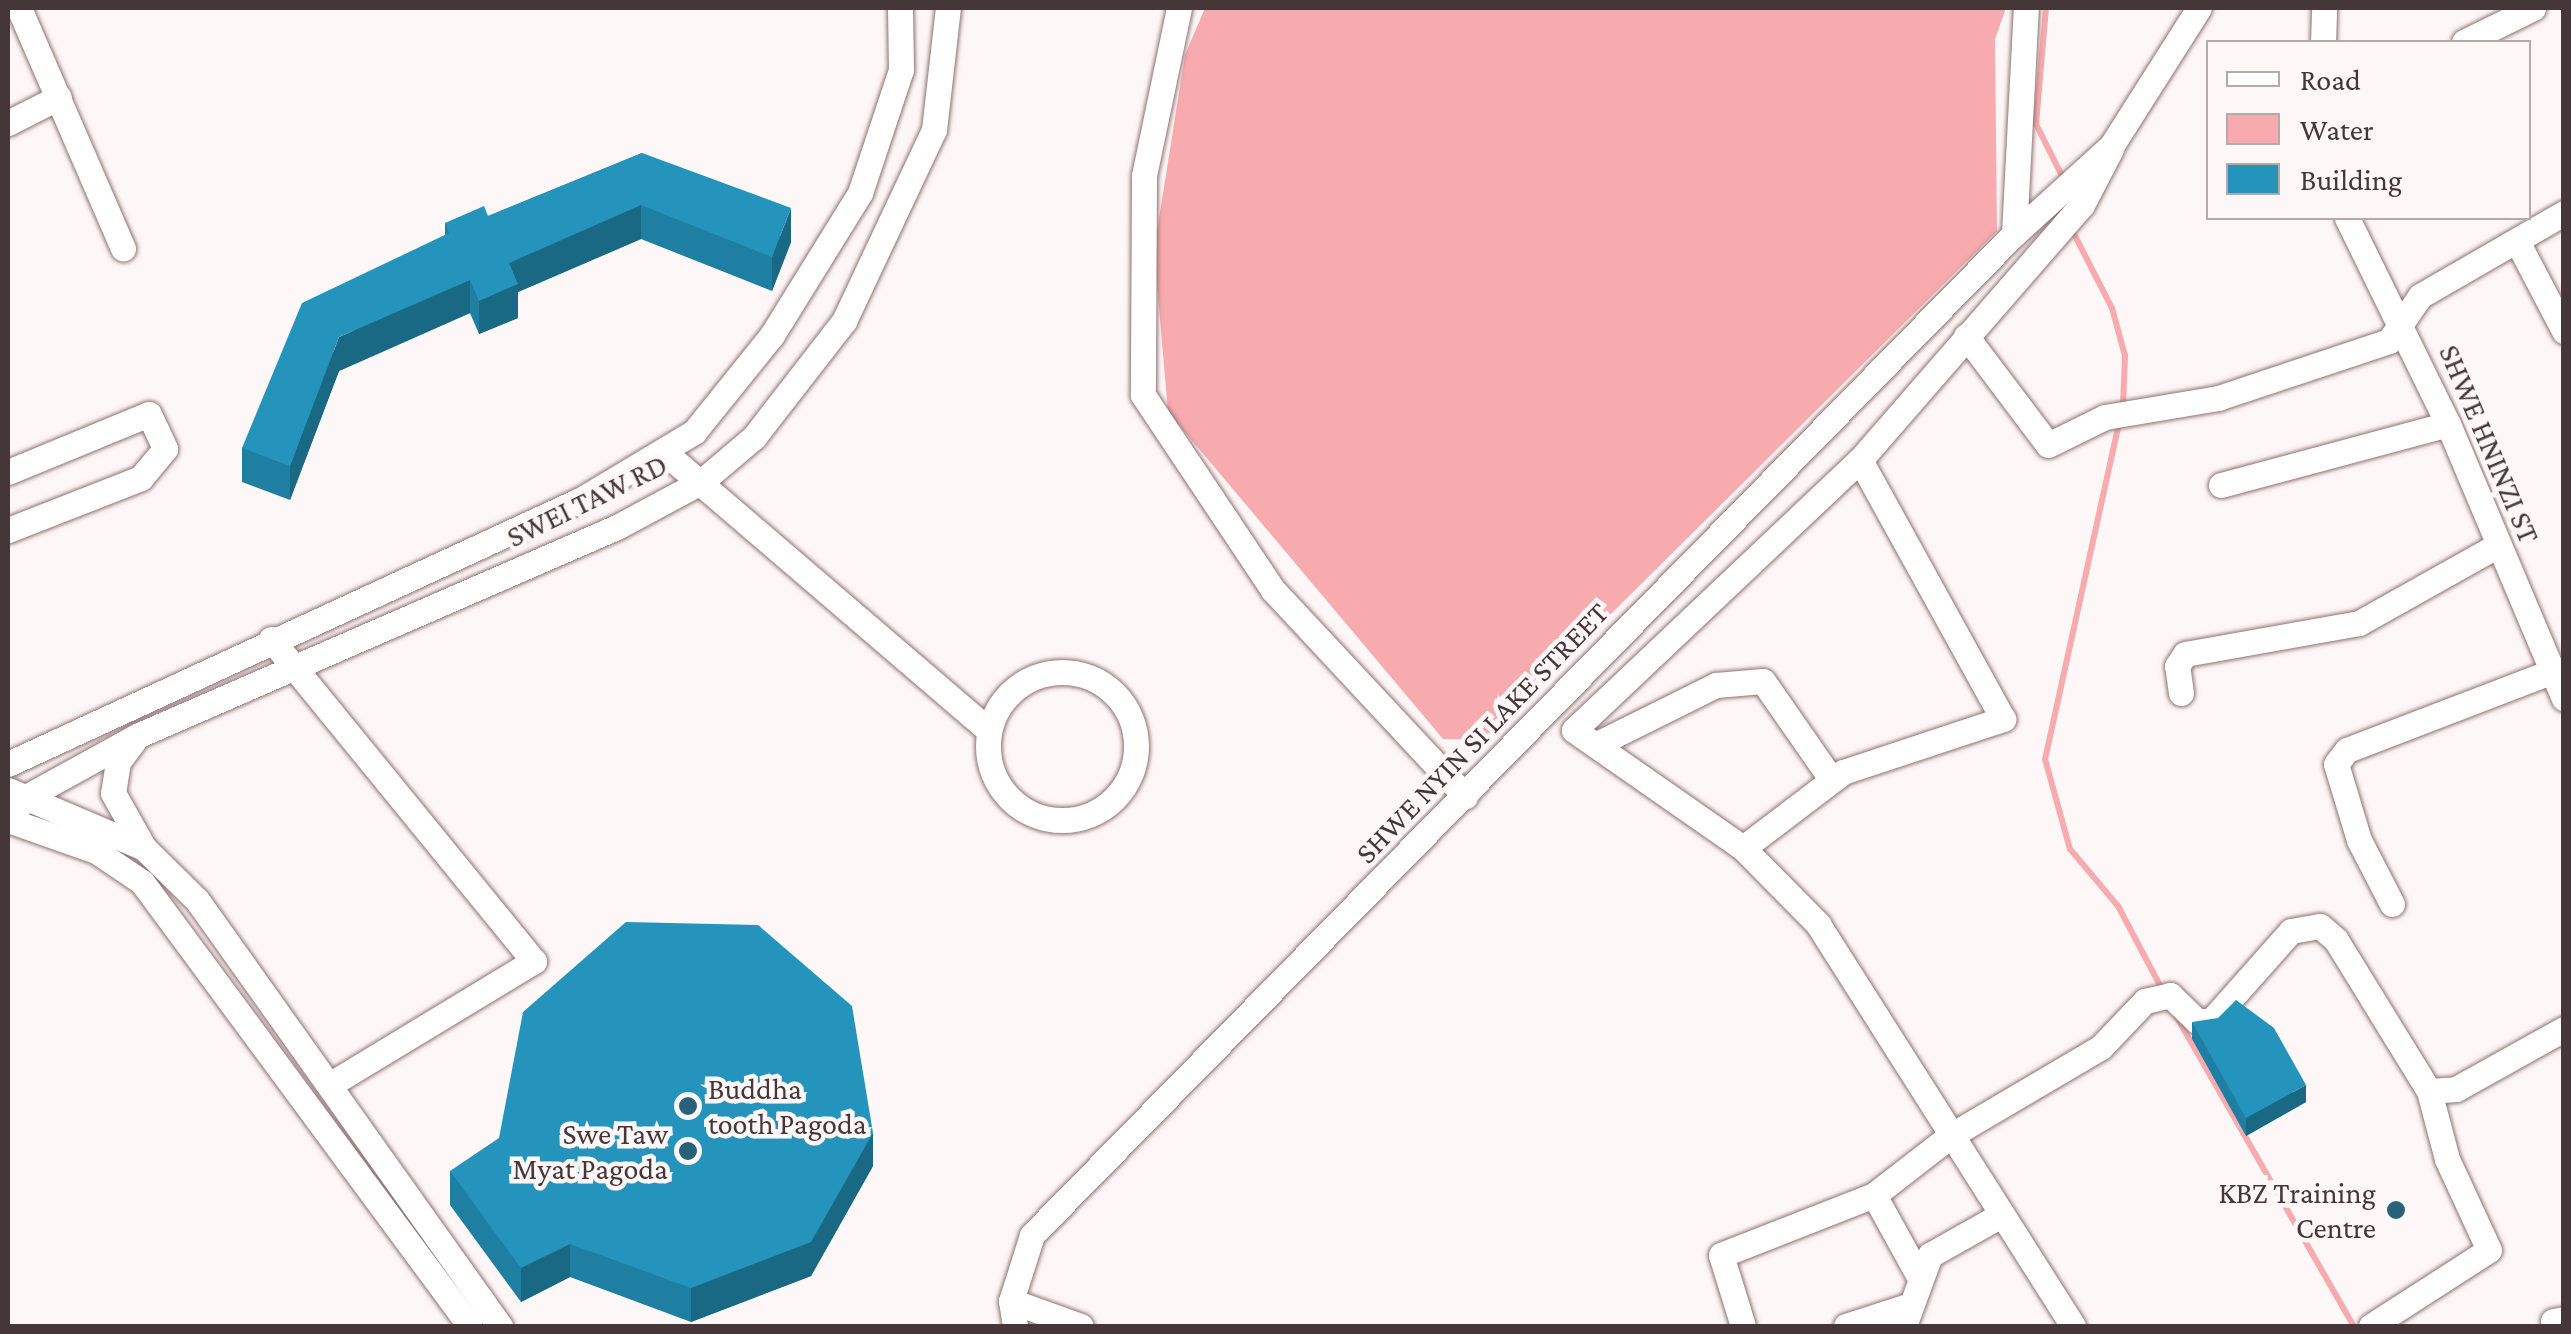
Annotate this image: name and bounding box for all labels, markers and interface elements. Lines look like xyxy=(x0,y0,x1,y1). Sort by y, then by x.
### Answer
legend xyxy=(2206,40,2531,220)
text: Road xyxy=(2300,63,2361,96)
text: Water xyxy=(2300,113,2374,146)
text: Building xyxy=(2300,163,2402,196)
street label: SHWE HNINZI ST xyxy=(2431,339,2547,549)
street label: SWEI TAW RD xyxy=(501,447,673,555)
street label: SHWE NYIN SI LAKE STREET xyxy=(1348,595,1616,871)
place label: Buddha tooth Pagoda xyxy=(708,1071,867,1142)
marker: Buddha tooth Pagoda xyxy=(677,1095,699,1117)
place label: Swe Taw Myat Pagoda xyxy=(513,1116,668,1186)
marker: Swe Taw Myat Pagoda xyxy=(677,1140,699,1162)
place label: KBZ Training Centre xyxy=(2218,1175,2376,1246)
marker: KBZ Training Centre xyxy=(2385,1199,2407,1221)

